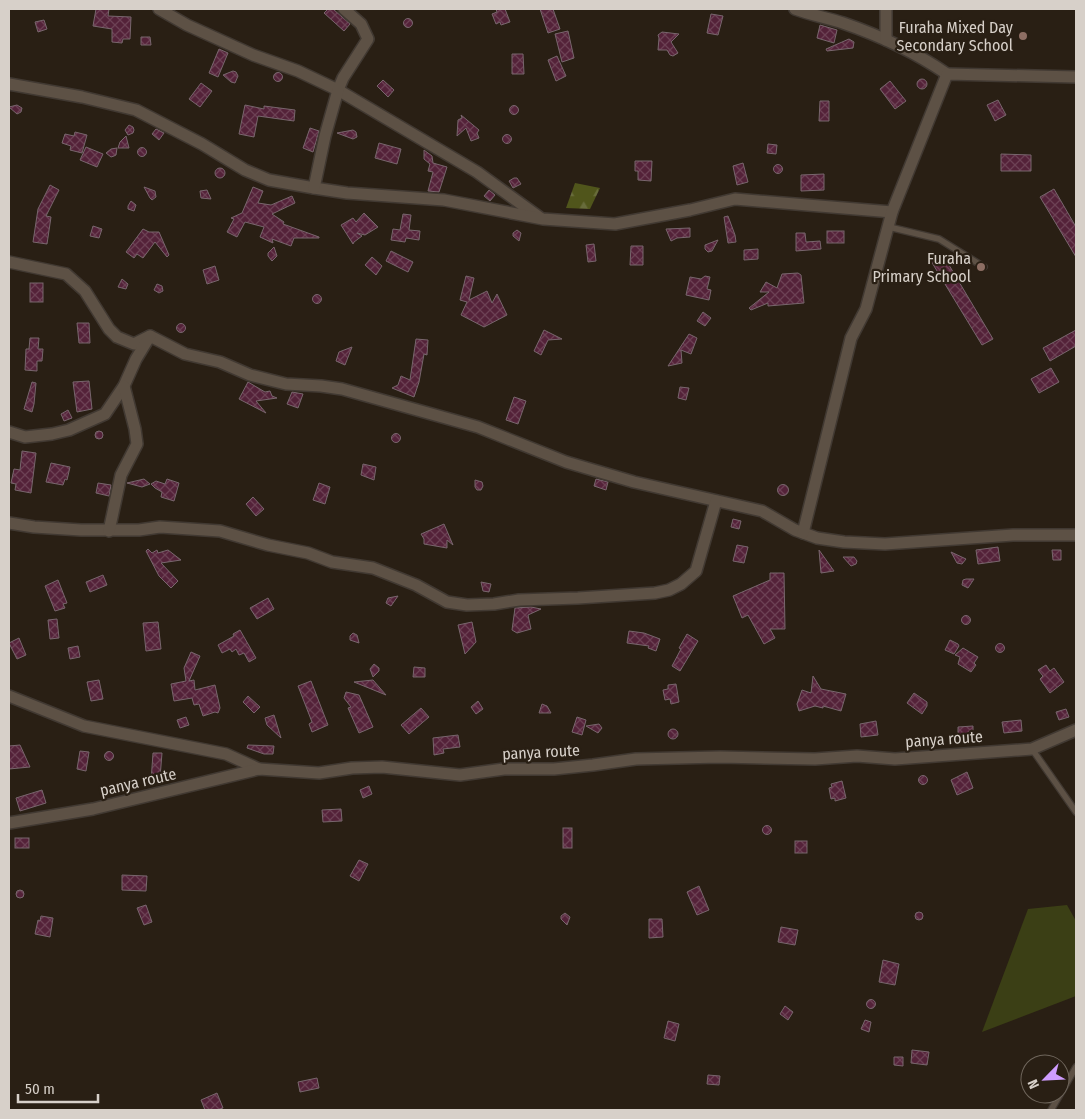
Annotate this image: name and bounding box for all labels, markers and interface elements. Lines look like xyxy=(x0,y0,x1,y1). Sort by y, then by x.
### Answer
place label: Furaha Mixed Day Secondary School xyxy=(897,18,1014,55)
marker: Furaha Mixed Day Secondary School xyxy=(1017,30,1029,42)
place label: Furaha Primary School xyxy=(872,249,971,286)
marker: Furaha Primary School xyxy=(975,261,987,273)
street label: panya route xyxy=(905,727,984,751)
street label: panya route xyxy=(502,740,580,764)
street label: panya route xyxy=(98,764,178,800)
north arrow xyxy=(1020,1054,1070,1104)
scale bar xyxy=(18,1072,98,1104)
text: N xyxy=(1024,1077,1043,1091)
text: 50 m xyxy=(25,1080,55,1098)

